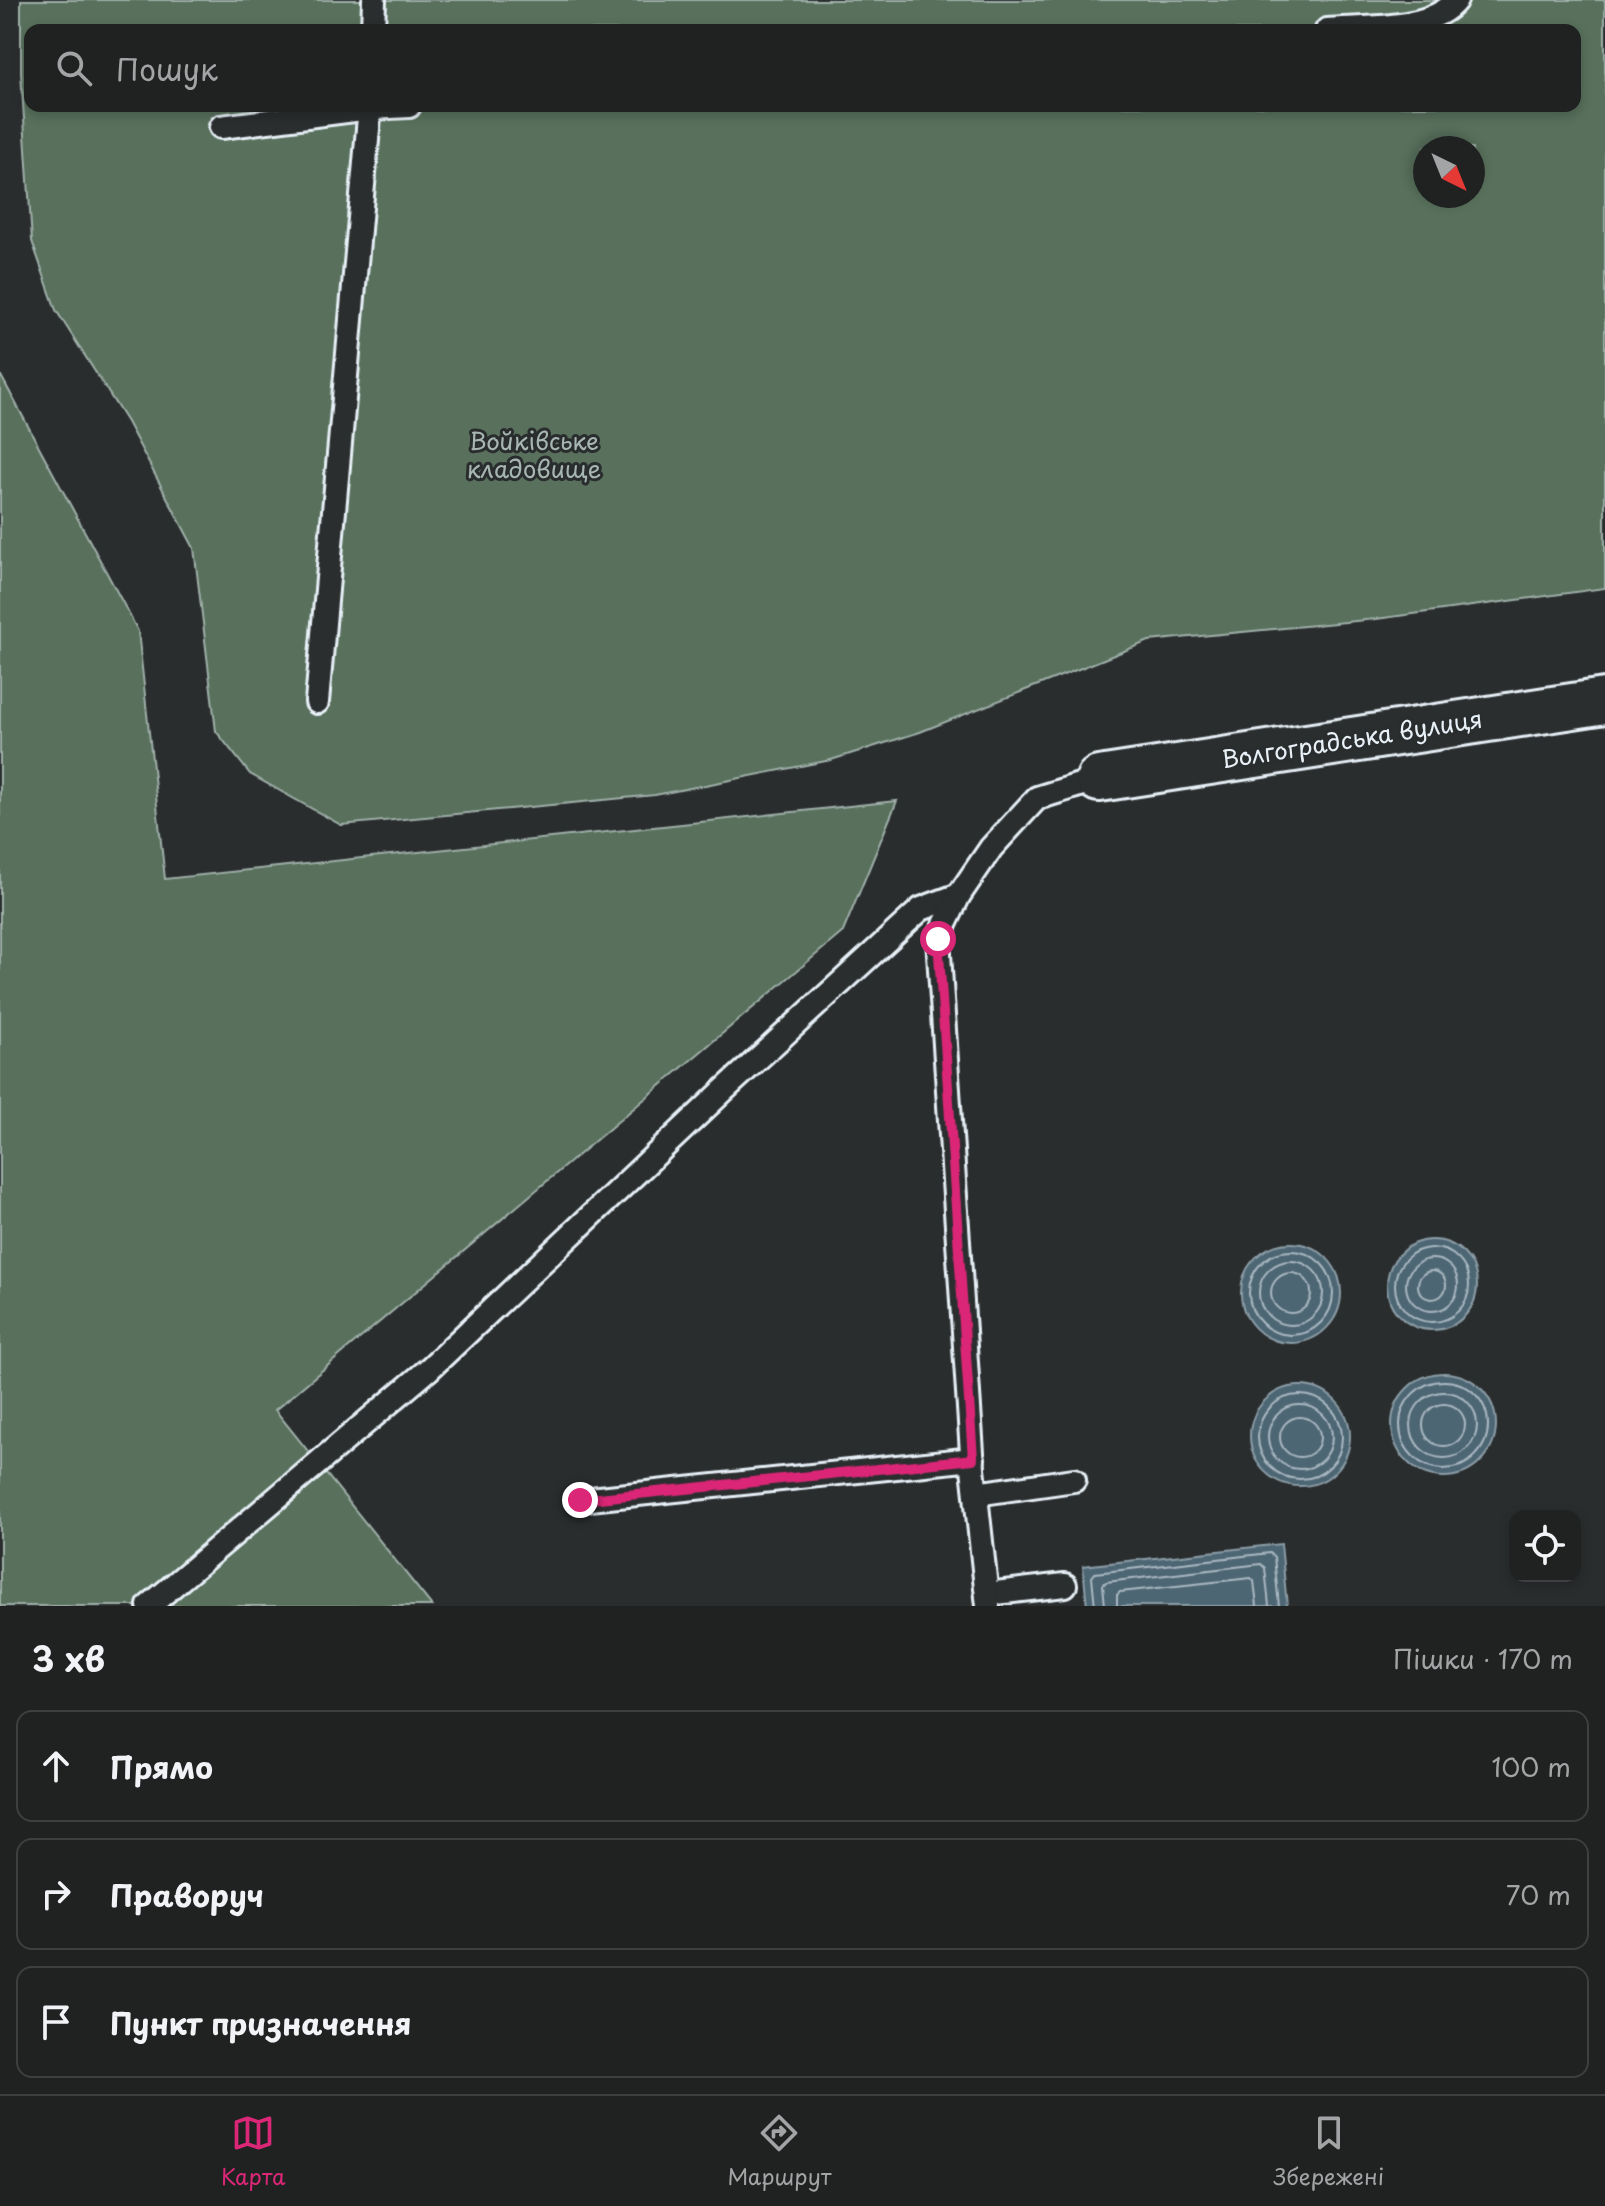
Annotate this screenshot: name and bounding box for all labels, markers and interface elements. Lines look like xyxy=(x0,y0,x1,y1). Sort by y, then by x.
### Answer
search box xyxy=(24,24,1581,112)
icon: search xyxy=(52,46,96,90)
text: Пошук xyxy=(116,46,218,91)
north arrow xyxy=(1413,136,1485,208)
park label: Войківське кладовище xyxy=(467,422,601,486)
street label: Волгоградська вулиця xyxy=(1219,700,1485,776)
route start xyxy=(920,921,956,957)
route end xyxy=(562,1482,598,1518)
map controls xyxy=(1509,1510,1581,1582)
button: locate xyxy=(1509,1510,1581,1582)
text: 3 хв xyxy=(32,1632,105,1684)
text: Пішки · 170 m xyxy=(1393,1639,1573,1678)
icon: ahead xyxy=(34,1744,78,1788)
text: Прямо xyxy=(110,1744,213,1789)
text: 100 m xyxy=(1491,1747,1571,1786)
icon: right xyxy=(34,1872,78,1916)
text: Праворуч xyxy=(110,1872,264,1917)
text: 70 m xyxy=(1506,1875,1571,1914)
icon: arrive xyxy=(34,2000,78,2044)
text: Пункт призначення xyxy=(110,2000,411,2045)
tab: Карта xyxy=(221,2111,286,2192)
tab: Маршрут xyxy=(727,2111,832,2192)
tab: Збережені xyxy=(1273,2111,1384,2192)

